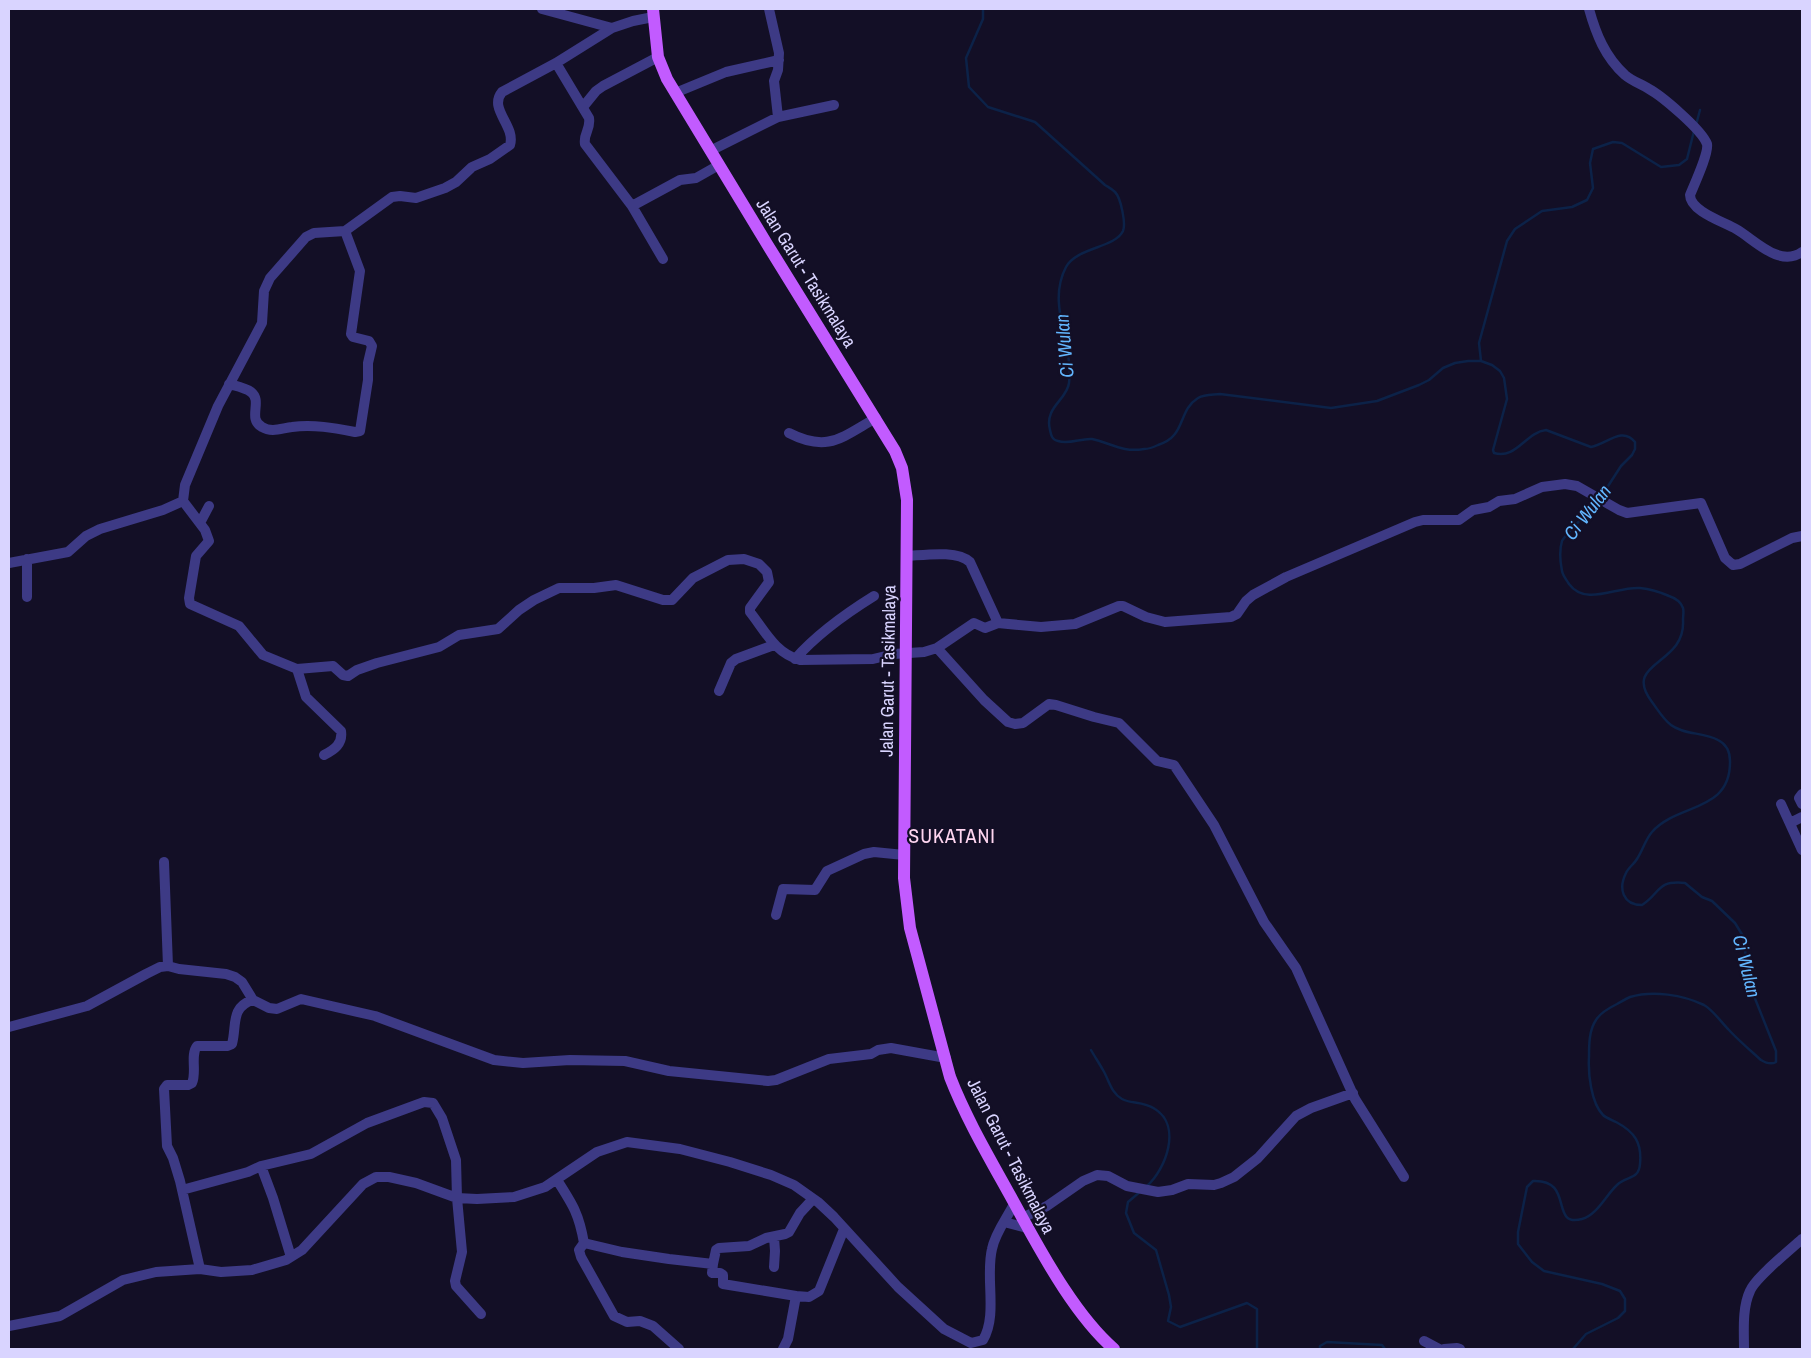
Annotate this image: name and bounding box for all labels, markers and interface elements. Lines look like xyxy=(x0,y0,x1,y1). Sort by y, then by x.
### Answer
street label: Jalan Garut - Tasikmalaya xyxy=(750,193,862,352)
water label: Ci Wulan xyxy=(1048,313,1080,379)
water label: Ci Wulan xyxy=(1557,479,1617,545)
street label: Jalan Garut - Tasikmalaya xyxy=(874,585,901,757)
district label: SUKATANI xyxy=(908,822,996,849)
water label: Ci Wulan xyxy=(1727,932,1767,1000)
street label: Jalan Garut - Tasikmalaya xyxy=(961,1074,1062,1238)

